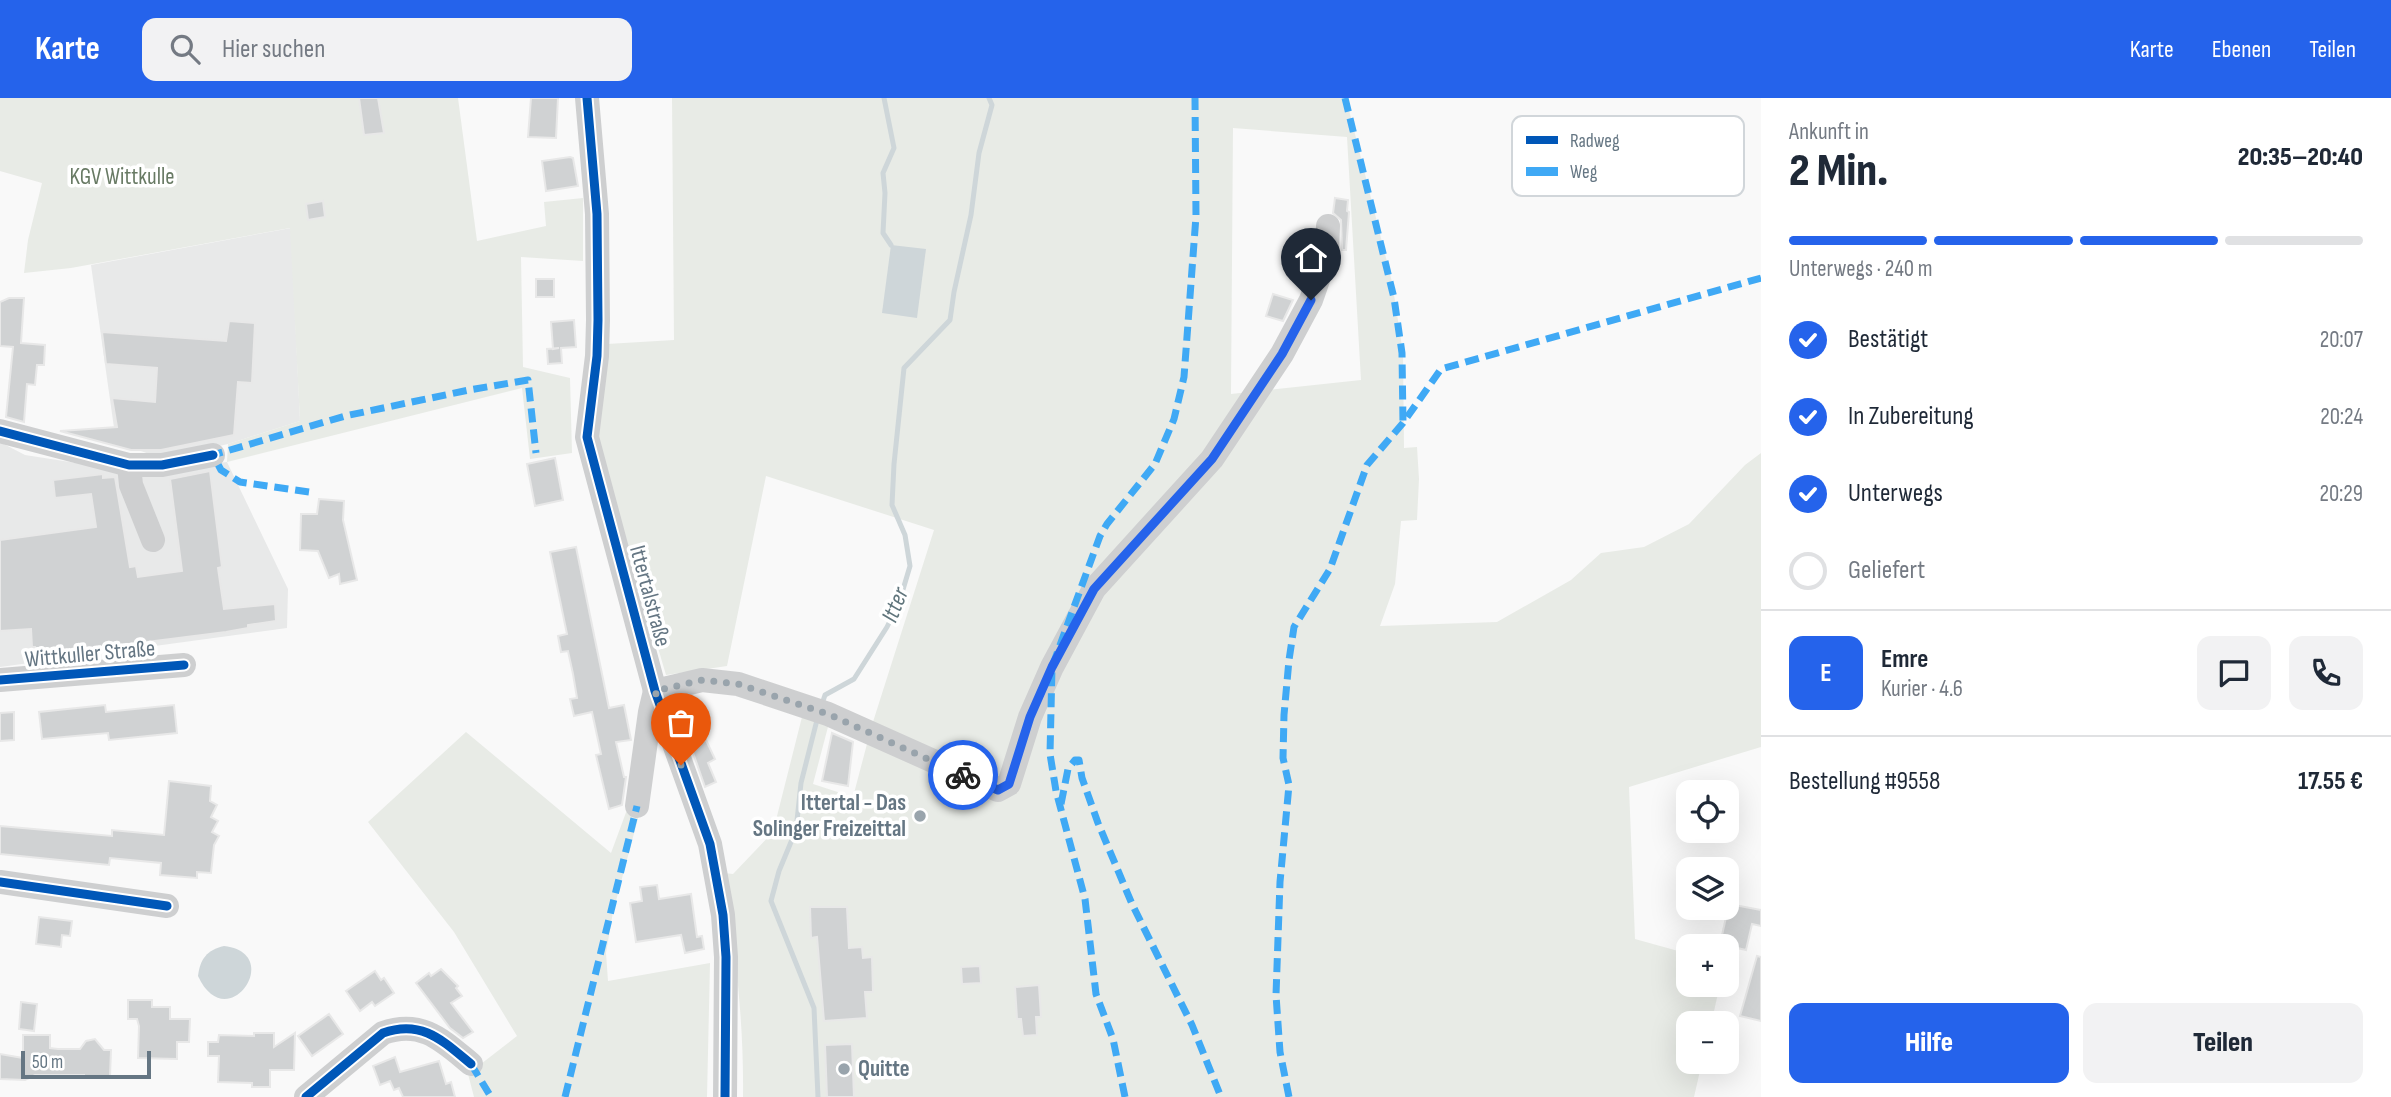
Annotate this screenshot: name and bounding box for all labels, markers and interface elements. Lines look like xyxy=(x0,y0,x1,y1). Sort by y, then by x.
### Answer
search box xyxy=(142,18,632,81)
text: Karte xyxy=(35,29,100,69)
icon: search xyxy=(166,30,204,68)
text: Hier suchen xyxy=(222,34,325,65)
text: Karte xyxy=(2130,35,2174,64)
text: Ebenen xyxy=(2212,35,2271,64)
text: Teilen xyxy=(2309,35,2356,64)
legend xyxy=(1512,116,1744,196)
text: Ankunft in xyxy=(1789,118,1869,146)
text: Radweg xyxy=(1570,130,1620,153)
text: 20:35–20:40 xyxy=(2238,142,2363,173)
text: 2 Min. xyxy=(1789,144,1888,199)
text: Weg xyxy=(1570,161,1598,184)
park label: KGV Wittkulle xyxy=(70,163,174,191)
pin xyxy=(1281,228,1341,300)
icon: home xyxy=(1292,239,1330,277)
text: Unterwegs · 240 m xyxy=(1789,255,1932,283)
icon: check xyxy=(1789,321,1827,359)
text: Bestätigt xyxy=(1848,324,1928,355)
text: 20:07 xyxy=(2320,326,2363,354)
icon: check xyxy=(1789,398,1827,436)
text: In Zubereitung xyxy=(1848,401,1974,432)
text: 20:24 xyxy=(2320,403,2363,431)
icon: check xyxy=(1789,475,1827,513)
text: Unterwegs xyxy=(1848,478,1943,509)
text: 20:29 xyxy=(2320,480,2363,508)
street label: Ittertalstraße xyxy=(623,542,677,650)
text: Geliefert xyxy=(1848,555,1925,586)
water label: Itter xyxy=(875,582,915,627)
street label: Wittkuller Straße xyxy=(24,634,156,674)
button: chat xyxy=(2197,636,2271,710)
button: phone xyxy=(2289,636,2363,710)
text: Emre xyxy=(1881,644,1928,675)
text: E xyxy=(1820,658,1832,689)
text: Kurier · 4.6 xyxy=(1881,675,1963,703)
pin xyxy=(651,693,711,765)
icon: bag xyxy=(662,704,700,742)
courier xyxy=(928,740,998,810)
icon: bike xyxy=(944,756,982,794)
text: Bestellung #9558 xyxy=(1789,766,1940,797)
text: 17.55 € xyxy=(2298,766,2363,797)
map controls xyxy=(1676,780,1739,1074)
button: locate xyxy=(1676,780,1739,843)
place label: Ittertal - Das Solinger Freizeittal xyxy=(753,789,906,843)
marker: Ittertal - Das Solinger Freizeittal xyxy=(912,808,928,824)
button: layers xyxy=(1676,857,1739,920)
button: + xyxy=(1676,934,1739,997)
button: Hilfe xyxy=(1789,1003,2069,1083)
button: Teilen xyxy=(2083,1003,2363,1083)
button: − xyxy=(1676,1011,1739,1074)
scale bar xyxy=(21,1048,150,1080)
text: 50 m xyxy=(32,1051,63,1074)
place label: Quitte xyxy=(858,1055,910,1083)
marker: Quitte xyxy=(836,1061,852,1077)

